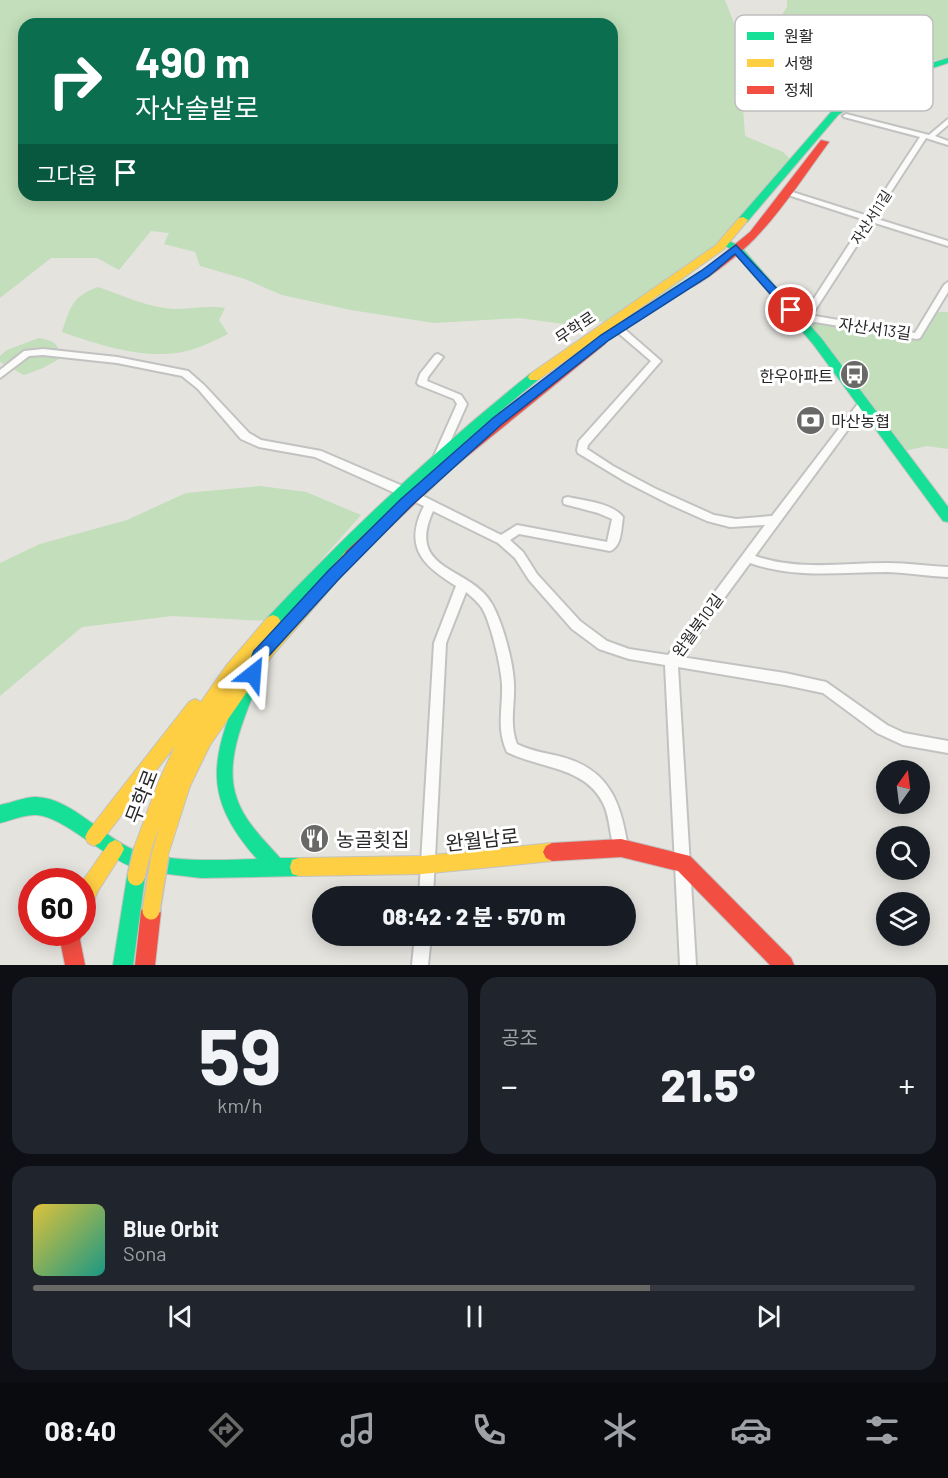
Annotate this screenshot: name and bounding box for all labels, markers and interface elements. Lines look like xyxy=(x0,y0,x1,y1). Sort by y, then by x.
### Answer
legend xyxy=(735,15,933,111)
text: 원활 xyxy=(784,26,814,45)
text: 490 m xyxy=(135,36,250,86)
icon: right xyxy=(36,42,114,120)
text: 서행 xyxy=(784,53,813,72)
text: 정체 xyxy=(784,80,813,99)
text: 자산솔밭로 xyxy=(135,91,259,123)
icon: arrive xyxy=(109,156,142,189)
text: 그다음 xyxy=(36,161,97,187)
street label: 자산서11길 xyxy=(847,187,895,247)
pin xyxy=(765,284,816,335)
icon: arrive xyxy=(774,293,807,326)
street label: 무학로 xyxy=(551,307,599,347)
street label: 자산서13길 xyxy=(838,314,912,342)
bus stop icon: 한우아파트 xyxy=(838,359,870,391)
place label: 한우아파트 xyxy=(759,366,833,385)
bank icon: 마산농협 xyxy=(794,404,826,436)
place label: 마산농협 xyxy=(831,411,890,430)
street label: 완월북10길 xyxy=(668,590,726,660)
position arrow xyxy=(221,642,285,706)
north arrow xyxy=(876,760,930,814)
map controls xyxy=(876,760,930,946)
street label: 무학로 xyxy=(120,766,162,826)
restaurant icon: 농골횟집 xyxy=(299,823,331,855)
street label: 완월남로 xyxy=(444,823,520,855)
button: search xyxy=(876,826,930,880)
place label: 농골횟집 xyxy=(336,827,410,851)
speed limit sign: 60 xyxy=(18,868,96,946)
button: layers xyxy=(876,892,930,946)
text: 08:42 · 2 분 · 570 m xyxy=(382,903,566,929)
text: 59 xyxy=(198,1007,282,1101)
text: 공조 xyxy=(501,1025,538,1049)
text: 21.5° xyxy=(661,1057,755,1111)
text: − xyxy=(501,1065,518,1105)
text: + xyxy=(899,1065,915,1105)
text: km/h xyxy=(217,1093,263,1117)
text: Blue Orbit xyxy=(123,1215,219,1241)
text: Sona xyxy=(123,1241,167,1265)
icon: previous xyxy=(164,1300,197,1333)
icon: pause xyxy=(458,1300,491,1333)
icon: next xyxy=(752,1300,785,1333)
icon: directions xyxy=(205,1409,247,1451)
icon: music xyxy=(337,1409,379,1451)
icon: phone xyxy=(468,1409,510,1451)
icon: climate xyxy=(599,1409,641,1451)
icon: car xyxy=(730,1409,772,1451)
icon: filters xyxy=(861,1409,903,1451)
text: 08:40 xyxy=(45,1414,116,1446)

